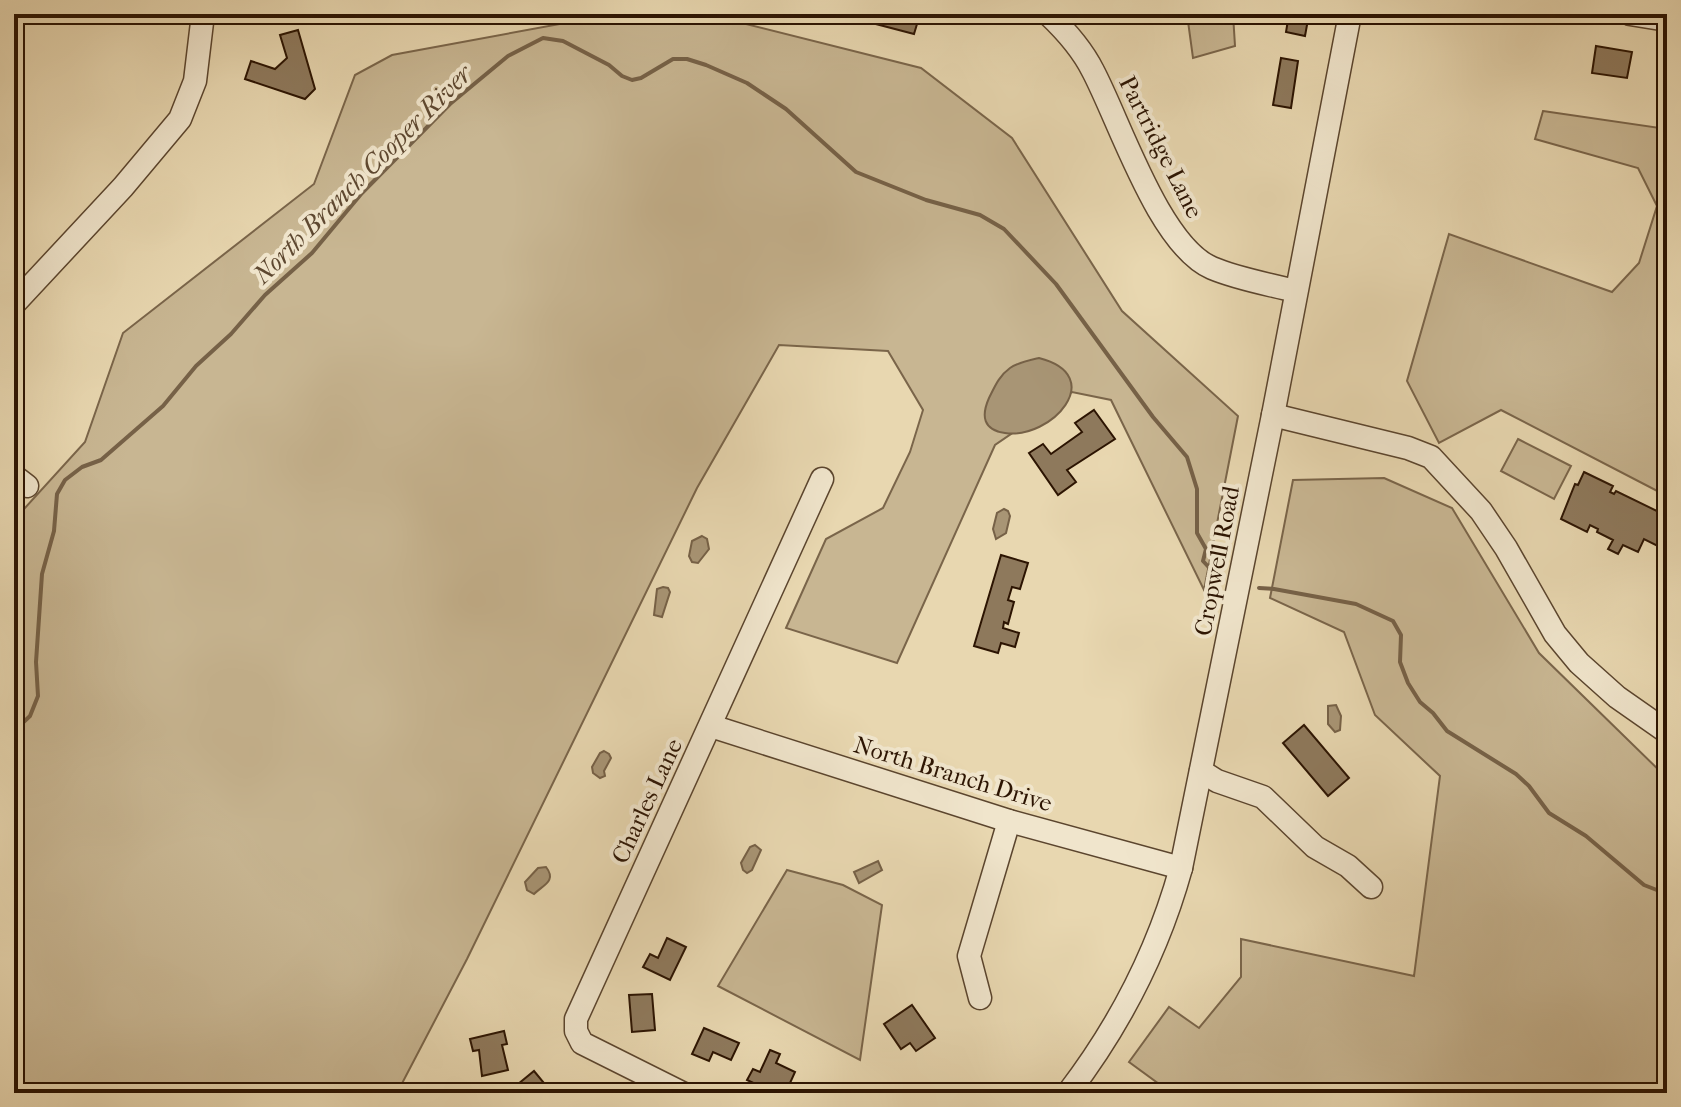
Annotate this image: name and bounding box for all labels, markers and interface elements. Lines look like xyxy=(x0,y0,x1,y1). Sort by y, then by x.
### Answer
water label: North Branch Cooper River xyxy=(246,57,480,291)
street label: Partridge Lane xyxy=(1113,71,1209,223)
street label: Cropwell Road xyxy=(1189,483,1245,638)
street label: North Branch Drive xyxy=(851,731,1056,818)
street label: Charles Lane xyxy=(606,734,688,868)

